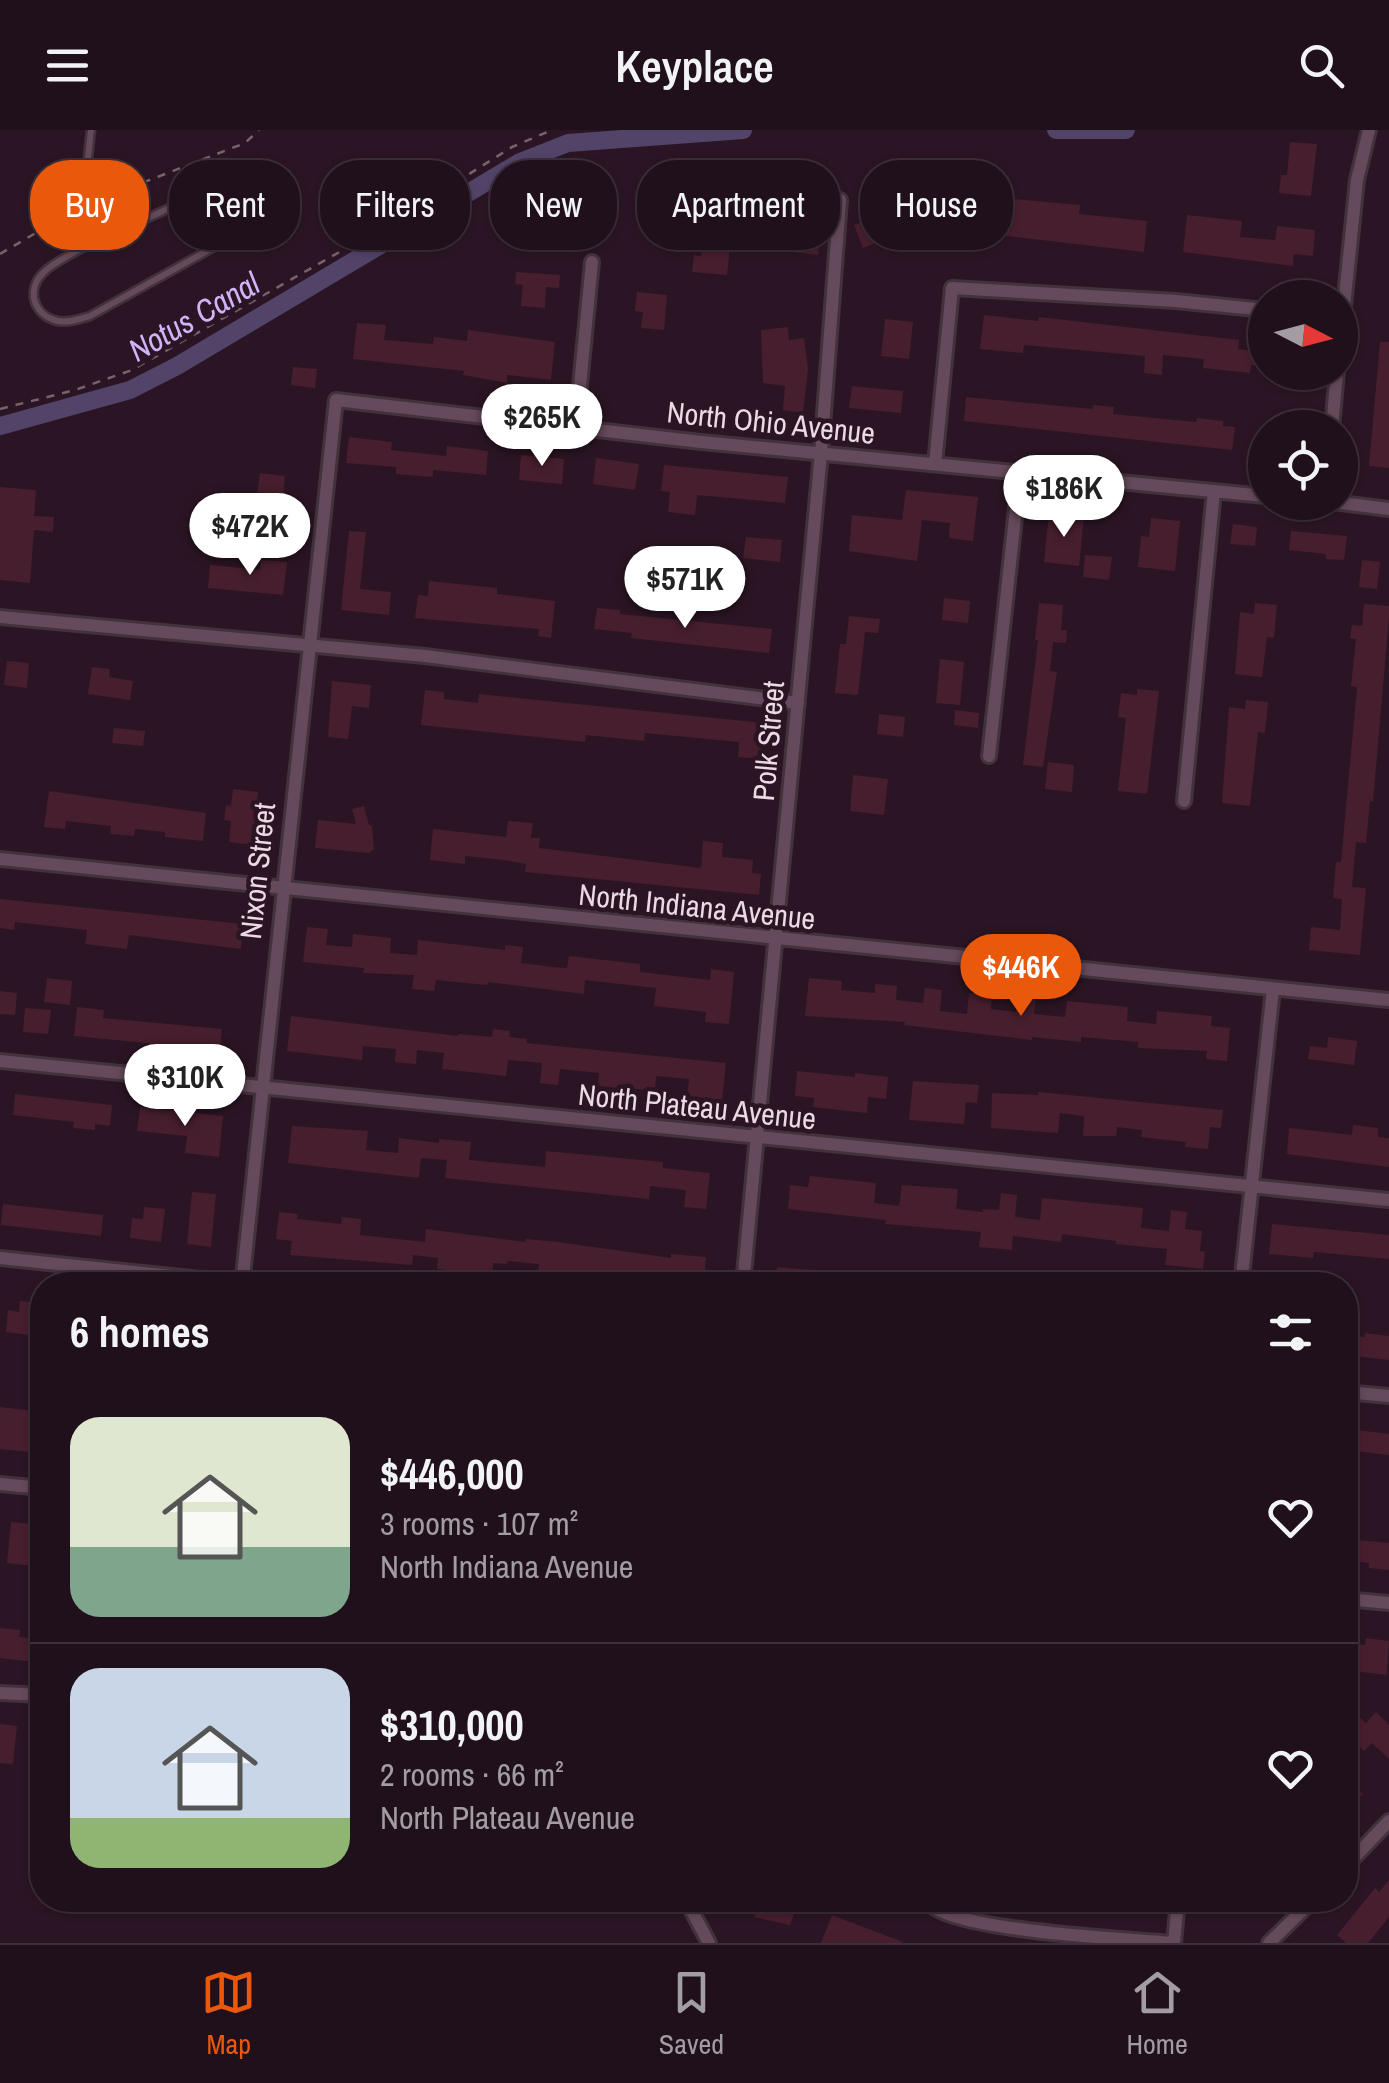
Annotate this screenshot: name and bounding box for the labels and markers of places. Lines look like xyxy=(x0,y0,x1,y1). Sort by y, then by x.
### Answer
pin: $265K xyxy=(472,384,612,469)
pin: $186K xyxy=(994,455,1134,540)
pin: $472K xyxy=(180,493,320,578)
pin: $571K xyxy=(615,546,755,631)
pin: $446K xyxy=(951,934,1091,1019)
pin: $310K xyxy=(115,1044,255,1129)

